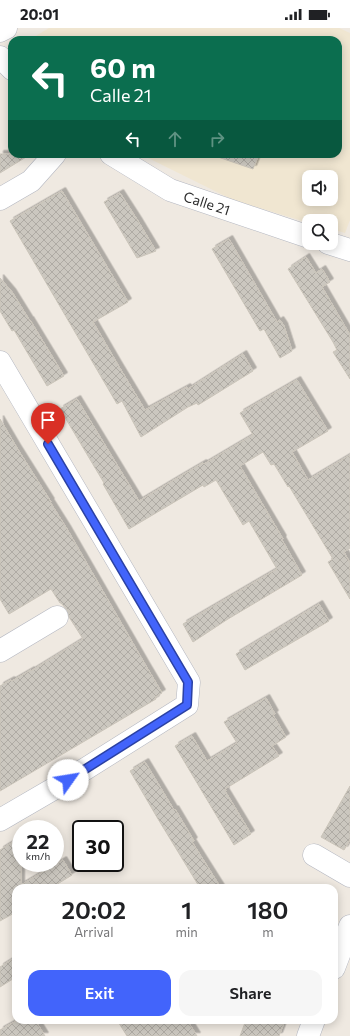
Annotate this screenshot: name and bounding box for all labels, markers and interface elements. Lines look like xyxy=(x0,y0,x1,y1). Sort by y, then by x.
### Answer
text: 20:01 xyxy=(20,5,59,23)
text: 60 m xyxy=(90,50,156,84)
icon: left xyxy=(24,52,76,104)
text: Calle 21 xyxy=(90,84,152,106)
icon: left xyxy=(122,128,144,150)
icon: ahead xyxy=(164,128,186,150)
icon: right xyxy=(206,128,228,150)
map controls xyxy=(302,170,338,250)
button: sound xyxy=(302,170,338,206)
street label: Calle 21 xyxy=(182,188,232,218)
button: search xyxy=(302,214,338,250)
pin xyxy=(31,403,65,444)
icon: arrive xyxy=(37,409,59,431)
position arrow xyxy=(47,759,89,801)
speed limit sign: 30 xyxy=(72,820,124,872)
text: 22 xyxy=(27,829,49,853)
text: km/h xyxy=(26,850,50,862)
text: 20:02 xyxy=(61,895,126,924)
text: 1 xyxy=(181,895,192,924)
text: 180 xyxy=(247,895,288,924)
text: Arrival xyxy=(74,924,113,940)
text: min xyxy=(176,924,198,940)
text: m xyxy=(262,924,274,940)
button: Exit xyxy=(28,970,171,1016)
button: Share xyxy=(179,970,322,1016)

